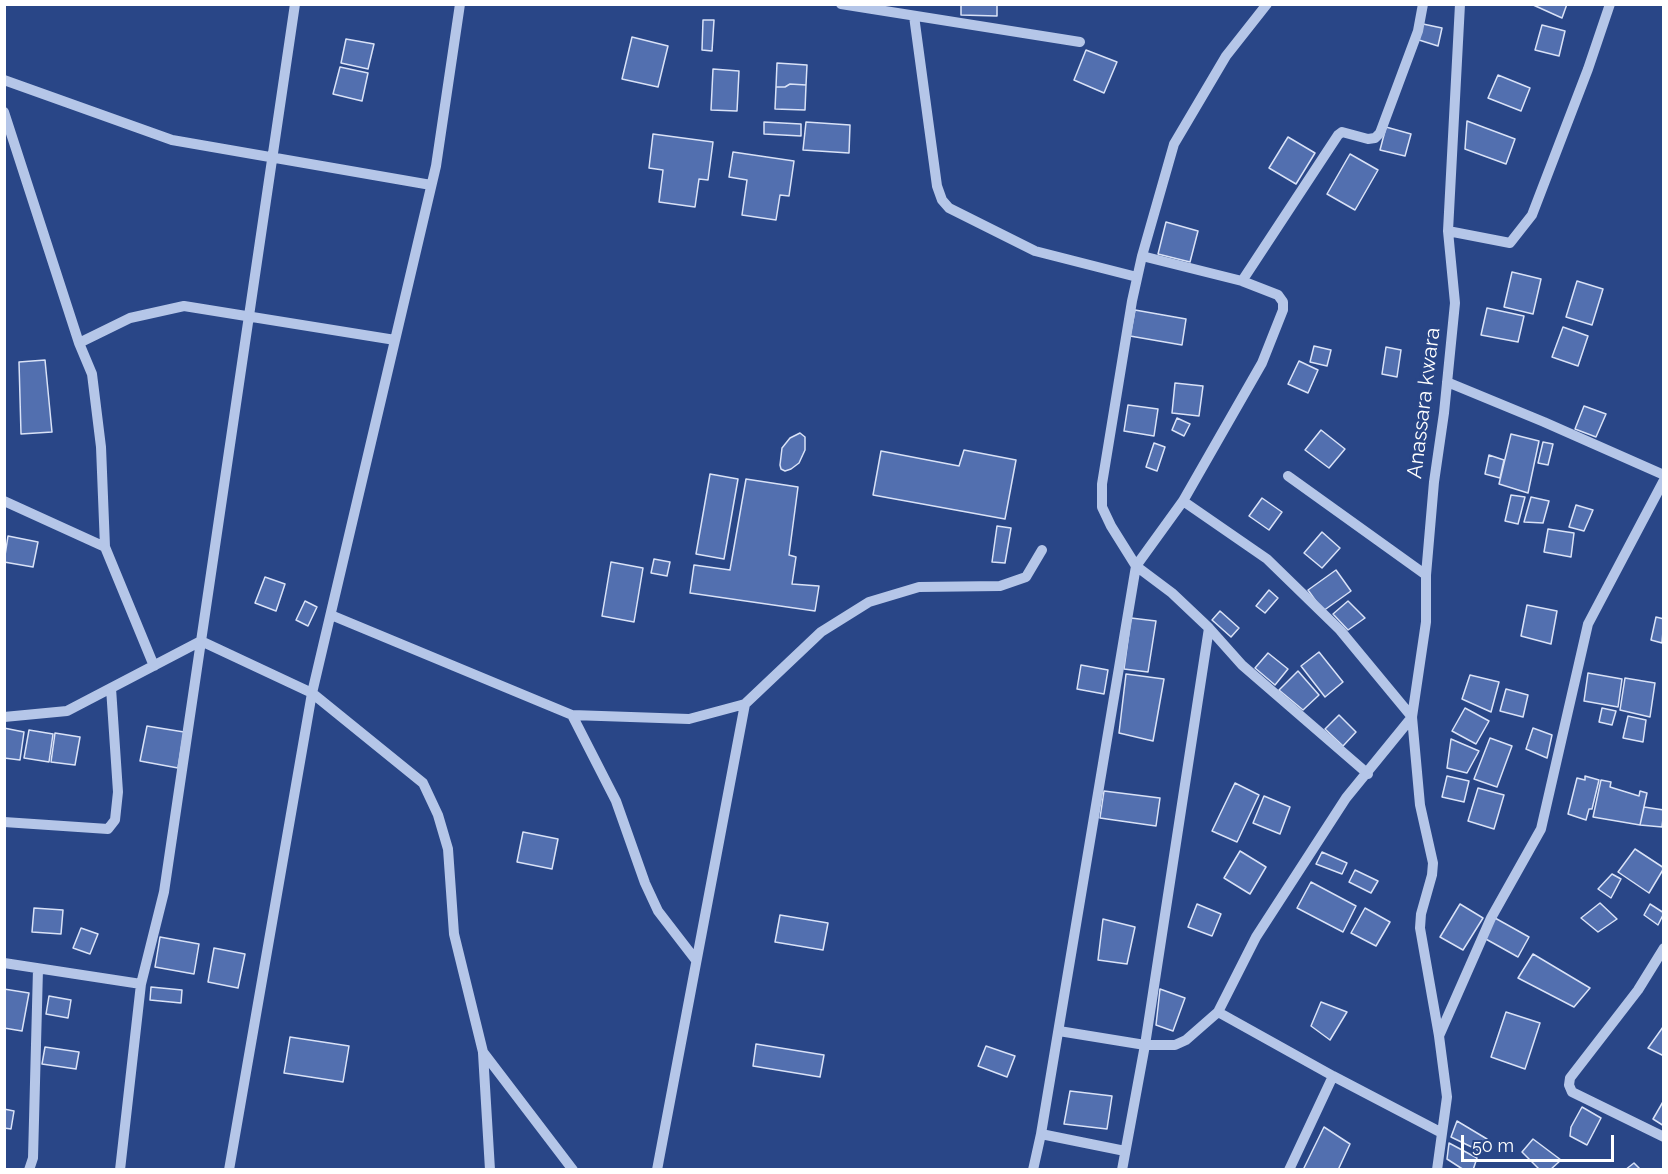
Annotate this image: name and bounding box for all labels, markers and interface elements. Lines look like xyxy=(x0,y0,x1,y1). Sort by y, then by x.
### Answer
street label: Anassara kwara xyxy=(1402,326,1446,480)
scale bar xyxy=(1464,1123,1617,1161)
text: 50 m xyxy=(1472,1135,1514,1156)

